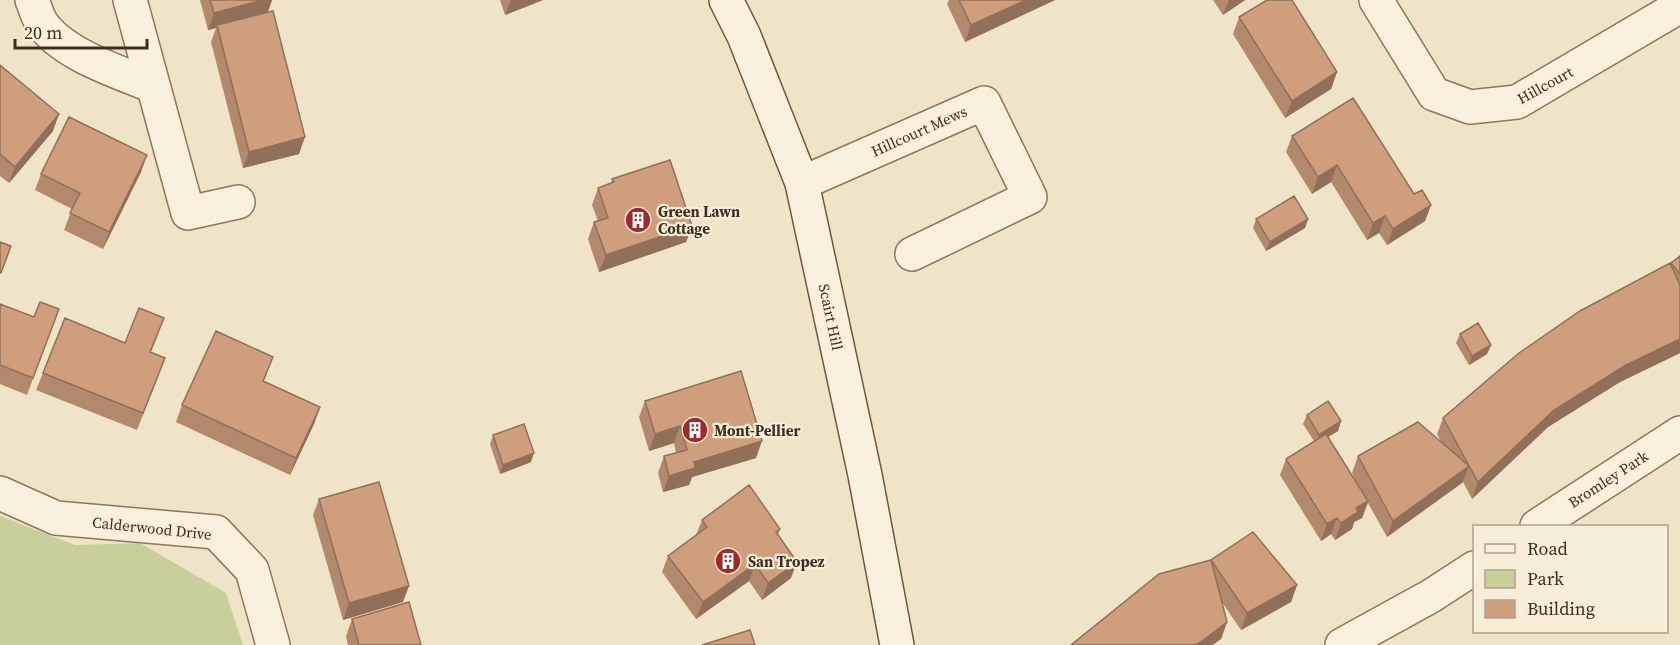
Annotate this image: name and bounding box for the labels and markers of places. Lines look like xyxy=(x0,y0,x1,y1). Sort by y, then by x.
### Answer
place label: Green Lawn Cottage xyxy=(658,201,740,239)
building icon: Green Lawn Cottage xyxy=(623,205,653,235)
building icon: Mont-Pellier xyxy=(680,415,710,445)
place label: Mont-Pellier xyxy=(714,420,800,441)
building icon: San Tropez xyxy=(713,546,743,576)
place label: San Tropez xyxy=(748,551,825,572)

